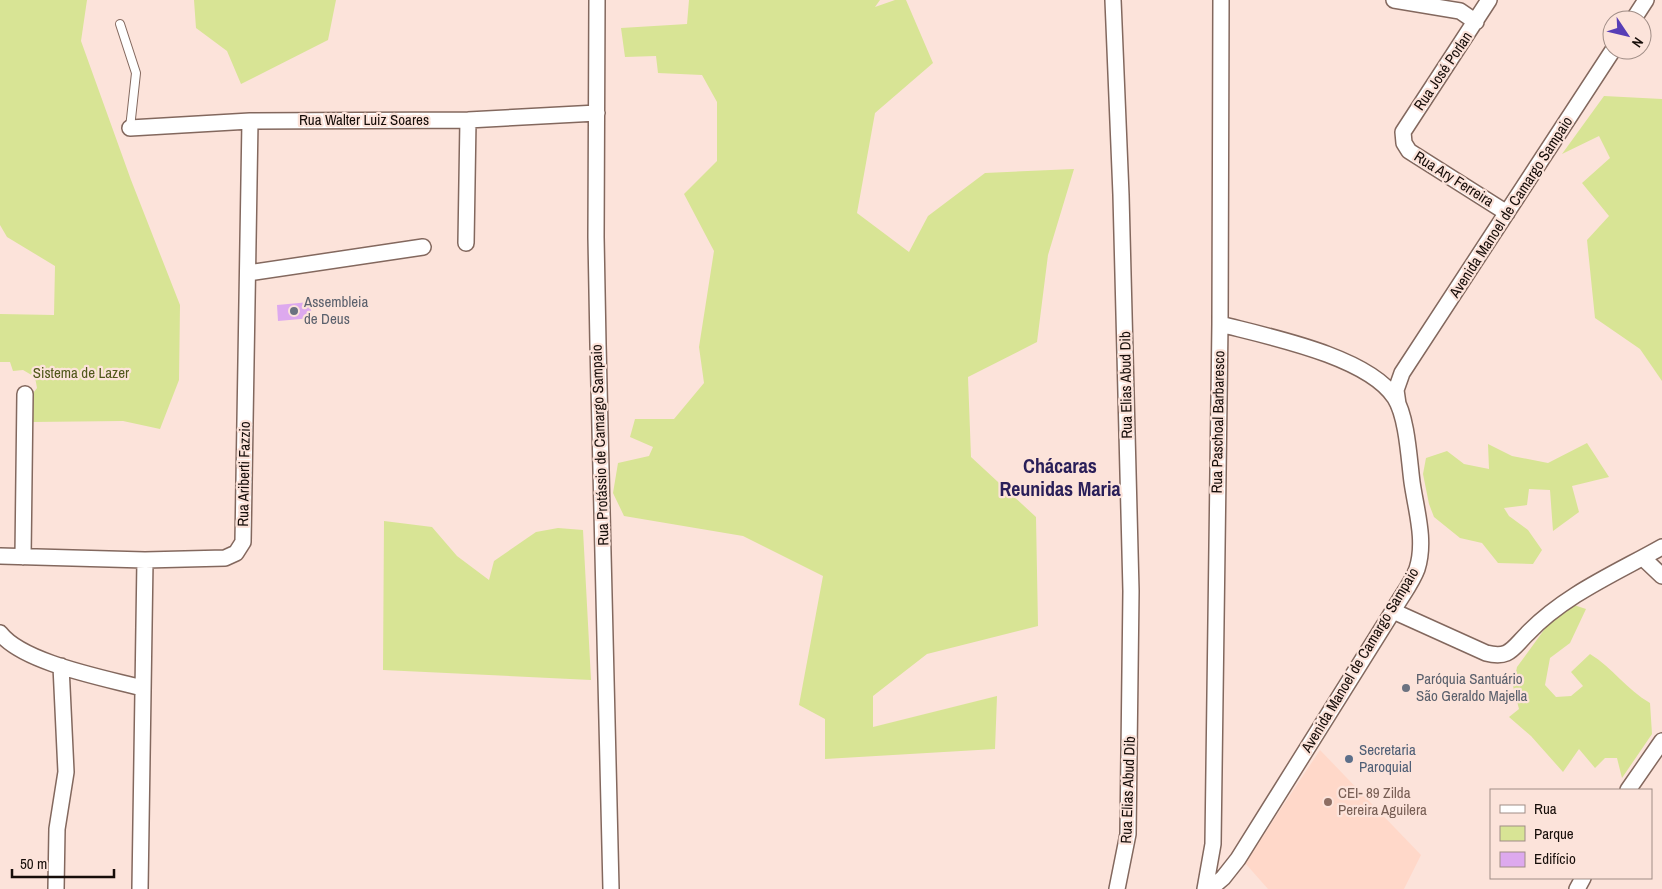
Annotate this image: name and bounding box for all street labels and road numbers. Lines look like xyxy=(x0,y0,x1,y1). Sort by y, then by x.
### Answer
street label: Rua José Porlan xyxy=(1408,27,1477,114)
street label: Rua Walter Luiz Soares xyxy=(299,109,429,130)
street label: Avenida Manoel de Camargo Sampaio xyxy=(1443,112,1577,302)
street label: Rua Ary Ferreira xyxy=(1410,146,1498,211)
street label: Rua Elias Abud Dib xyxy=(1114,331,1137,439)
street label: Rua Protássio de Camargo Sampaio xyxy=(585,344,614,546)
street label: Rua Paschoal Barbaresco xyxy=(1206,350,1229,494)
street label: Rua Ariberti Fazzio xyxy=(232,421,255,527)
street label: Avenida Manoel de Camargo Sampaio xyxy=(1295,563,1423,757)
street label: Rua Elias Abud Dib xyxy=(1115,736,1140,844)

